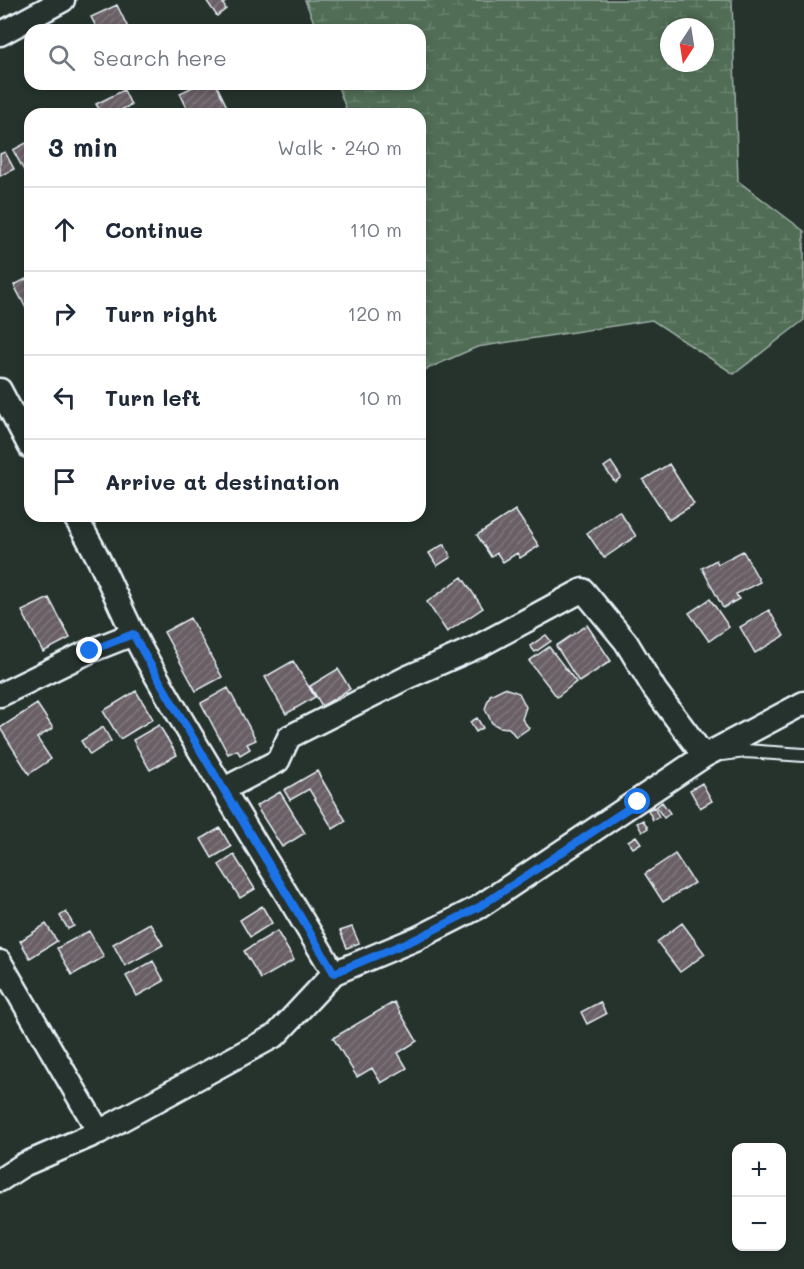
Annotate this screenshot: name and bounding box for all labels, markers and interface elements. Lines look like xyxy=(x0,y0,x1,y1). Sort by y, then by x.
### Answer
north arrow xyxy=(660,18,714,72)
search box xyxy=(24,24,426,90)
icon: search xyxy=(45,41,78,74)
text: Search here xyxy=(93,43,227,72)
text: 3 min xyxy=(48,130,117,164)
text: Walk · 240 m xyxy=(277,134,402,160)
icon: ahead xyxy=(48,213,81,246)
text: Continue xyxy=(105,215,203,244)
text: 110 m xyxy=(349,216,402,242)
icon: right xyxy=(48,297,81,330)
text: Turn right xyxy=(105,299,217,328)
text: 120 m xyxy=(347,300,402,326)
icon: left xyxy=(48,381,81,414)
text: Turn left xyxy=(105,383,201,412)
text: 10 m xyxy=(358,384,402,410)
icon: arrive xyxy=(48,465,81,498)
text: Arrive at destination xyxy=(105,467,340,496)
route end xyxy=(76,637,102,663)
route start xyxy=(624,788,650,814)
map controls xyxy=(732,1143,786,1251)
button: + xyxy=(732,1143,786,1197)
button: − xyxy=(732,1197,786,1251)

